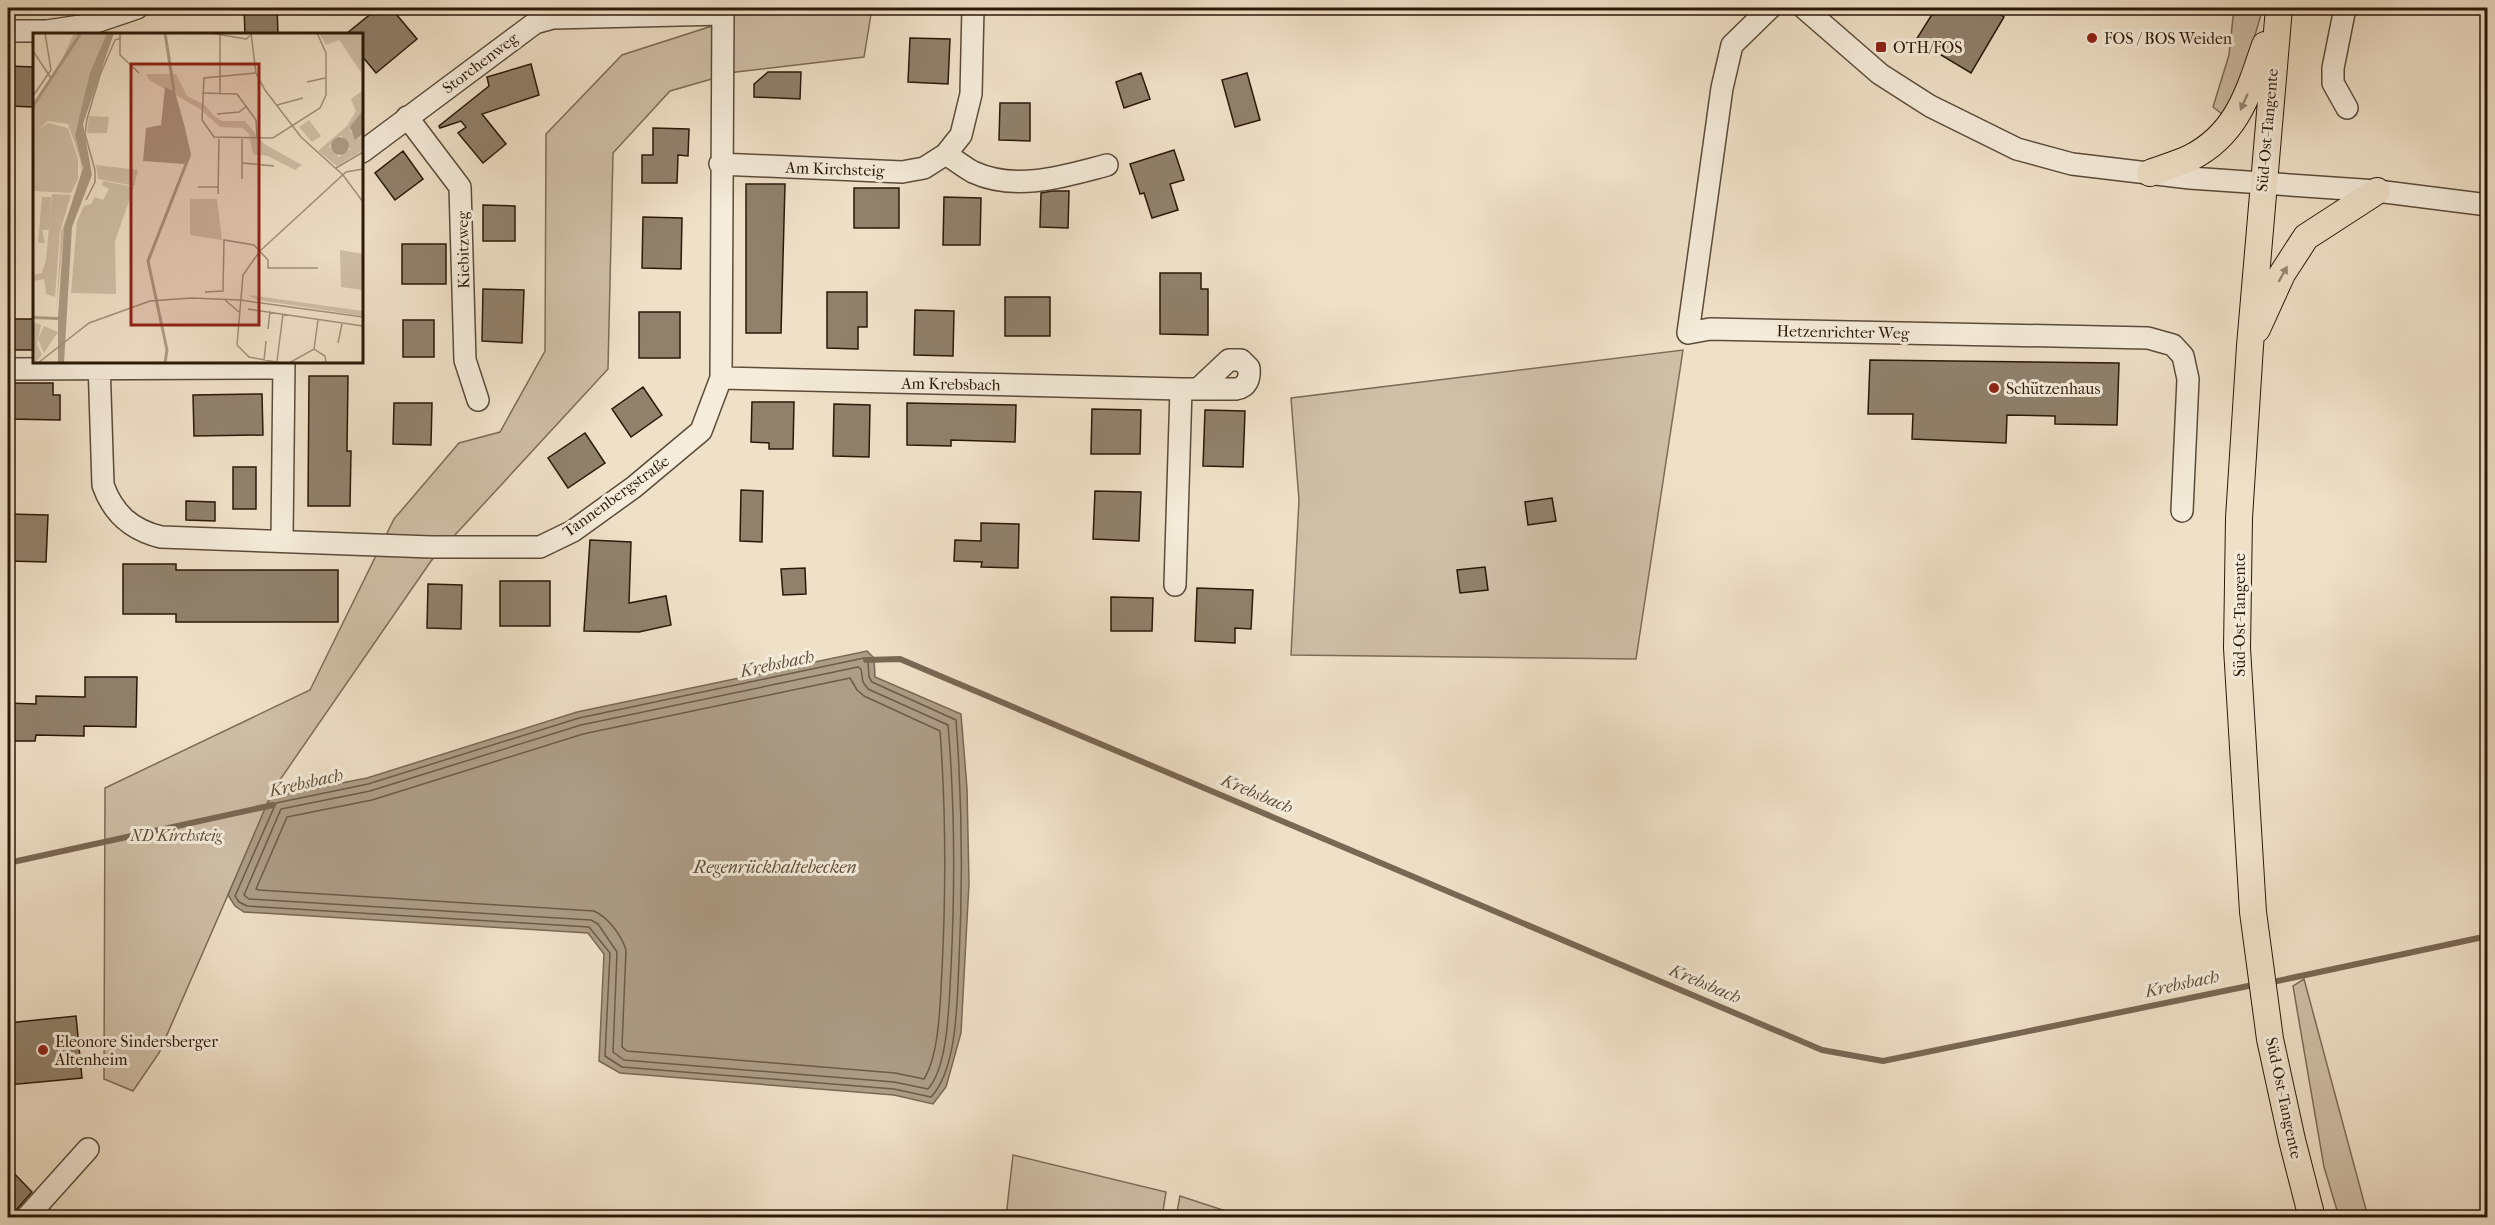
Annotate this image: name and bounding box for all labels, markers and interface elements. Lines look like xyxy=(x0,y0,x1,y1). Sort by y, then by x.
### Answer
street label: Storchenweg xyxy=(439,28,522,98)
place label: FOS / BOS Weiden xyxy=(2104,29,2233,48)
marker: FOS / BOS Weiden xyxy=(2085,31,2099,45)
inset map xyxy=(33,33,363,363)
place label: OTH/FOS xyxy=(1893,38,1963,57)
marker: OTH/FOS xyxy=(1874,40,1888,54)
street label: Süd-Ost-Tangente xyxy=(2252,67,2282,193)
one-way arrow xyxy=(2240,93,2249,110)
street label: Am Kirchsteig xyxy=(784,158,885,180)
street label: Kiebitzweg xyxy=(453,210,473,289)
one-way arrow xyxy=(2278,265,2288,282)
street label: Hetzenrichter Weg xyxy=(1777,321,1910,343)
street label: Am Krebsbach xyxy=(900,374,1001,394)
place label: Schützenhaus xyxy=(2006,379,2100,398)
marker: Schützenhaus xyxy=(1987,381,2001,395)
street label: Tannenbergstraße xyxy=(559,451,673,541)
street label: Süd-Ost-Tangente xyxy=(2230,553,2249,677)
water label: Krebsbach xyxy=(736,646,816,683)
water label: Krebsbach xyxy=(265,764,345,802)
water label: Krebsbach xyxy=(1216,769,1296,818)
park label: ND Kirchsteig xyxy=(129,826,223,845)
water label: Regenrückhaltebecken xyxy=(692,857,857,878)
water label: Krebsbach xyxy=(1664,959,1744,1008)
water label: Krebsbach xyxy=(2141,966,2221,1003)
place label: Eleonore Sindersberger Altenheim xyxy=(54,1032,218,1069)
street label: Süd-Ost-Tangente xyxy=(2262,1035,2306,1161)
marker: Eleonore Sindersberger Altenheim xyxy=(36,1043,50,1057)

